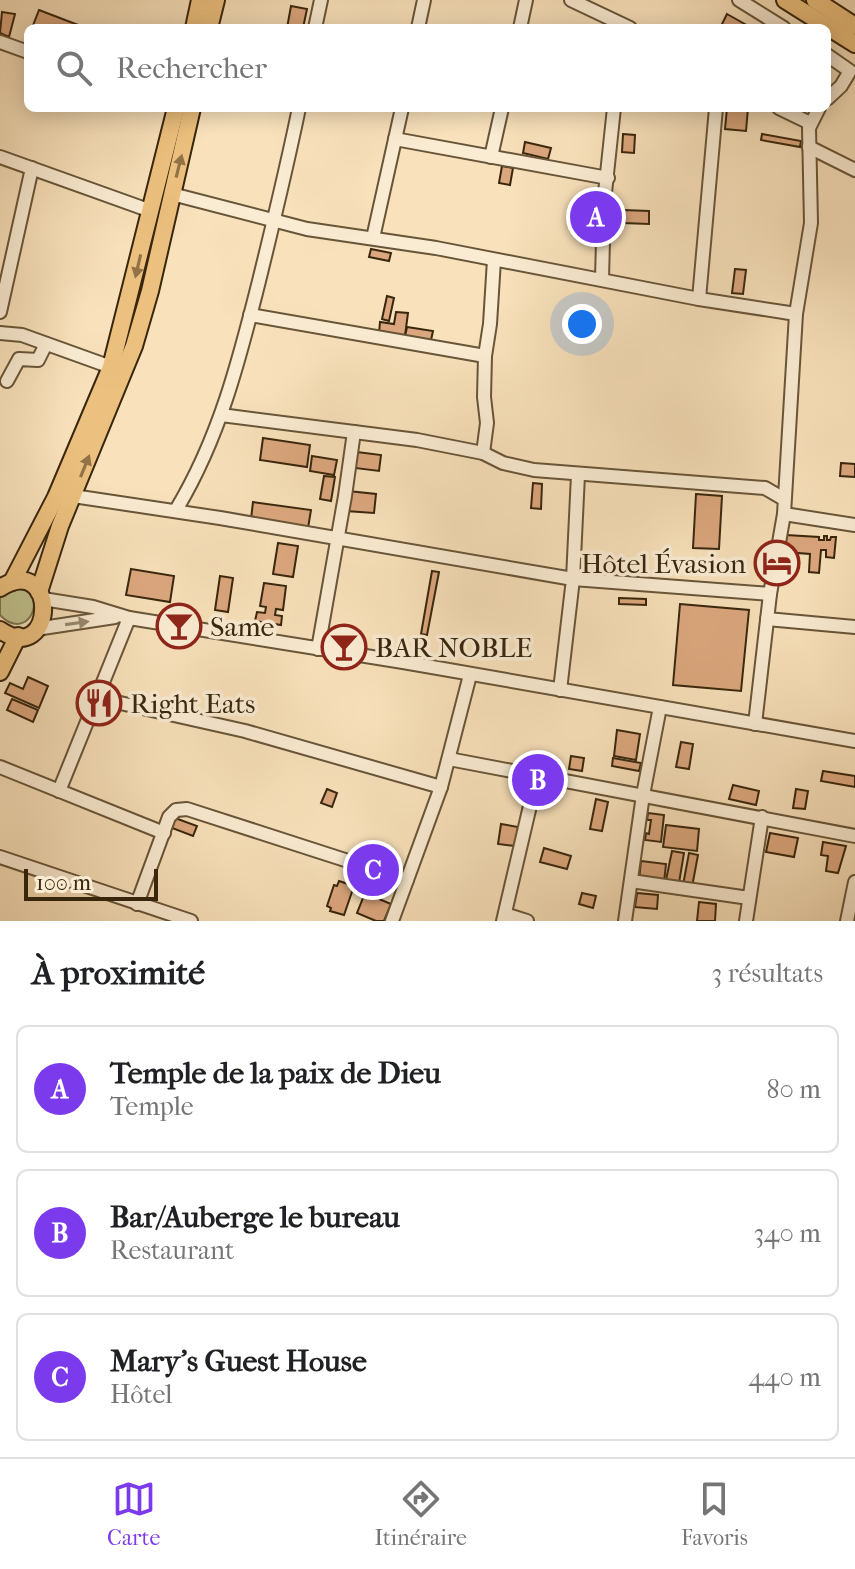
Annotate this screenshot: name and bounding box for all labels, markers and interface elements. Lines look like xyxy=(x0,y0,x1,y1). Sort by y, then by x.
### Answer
search box xyxy=(24,24,831,112)
icon: search xyxy=(52,46,96,90)
text: Rechercher xyxy=(116,51,267,86)
one-way arrow xyxy=(173,153,186,178)
pin: A xyxy=(570,187,622,247)
one-way arrow xyxy=(131,253,144,278)
your location xyxy=(562,304,602,344)
one-way arrow xyxy=(79,454,92,478)
hotel icon: Hôtel Évasion xyxy=(753,539,801,587)
place label: Hôtel Évasion xyxy=(581,547,746,580)
bar icon: Same xyxy=(155,602,203,650)
place label: Same xyxy=(210,610,275,643)
one-way arrow xyxy=(65,616,90,629)
bar icon: BAR NOBLE xyxy=(320,623,368,671)
place label: BAR NOBLE xyxy=(375,631,532,664)
restaurant icon: Right Eats xyxy=(75,679,123,727)
place label: Right Eats xyxy=(130,687,255,720)
pin: B xyxy=(512,750,564,810)
pin: C xyxy=(347,840,399,900)
scale bar xyxy=(24,865,158,901)
text: 100 m xyxy=(36,870,91,896)
text: À proximité xyxy=(32,953,205,993)
text: 3 résultats xyxy=(711,958,823,989)
text: Temple de la paix de Dieu xyxy=(110,1056,441,1091)
text: A xyxy=(52,1074,68,1105)
text: 80 m xyxy=(766,1074,821,1105)
text: Temple xyxy=(110,1091,194,1122)
text: Bar/Auberge le bureau xyxy=(110,1200,400,1235)
text: B xyxy=(52,1218,68,1249)
text: 340 m xyxy=(753,1218,821,1249)
text: Restaurant xyxy=(110,1235,234,1266)
text: Mary's Guest House xyxy=(110,1344,367,1379)
text: C xyxy=(51,1362,69,1393)
text: 440 m xyxy=(749,1362,821,1393)
text: Hôtel xyxy=(110,1379,173,1410)
tab: Carte xyxy=(107,1477,160,1551)
tab: Itinéraire xyxy=(374,1477,467,1551)
tab: Favoris xyxy=(681,1477,748,1551)

